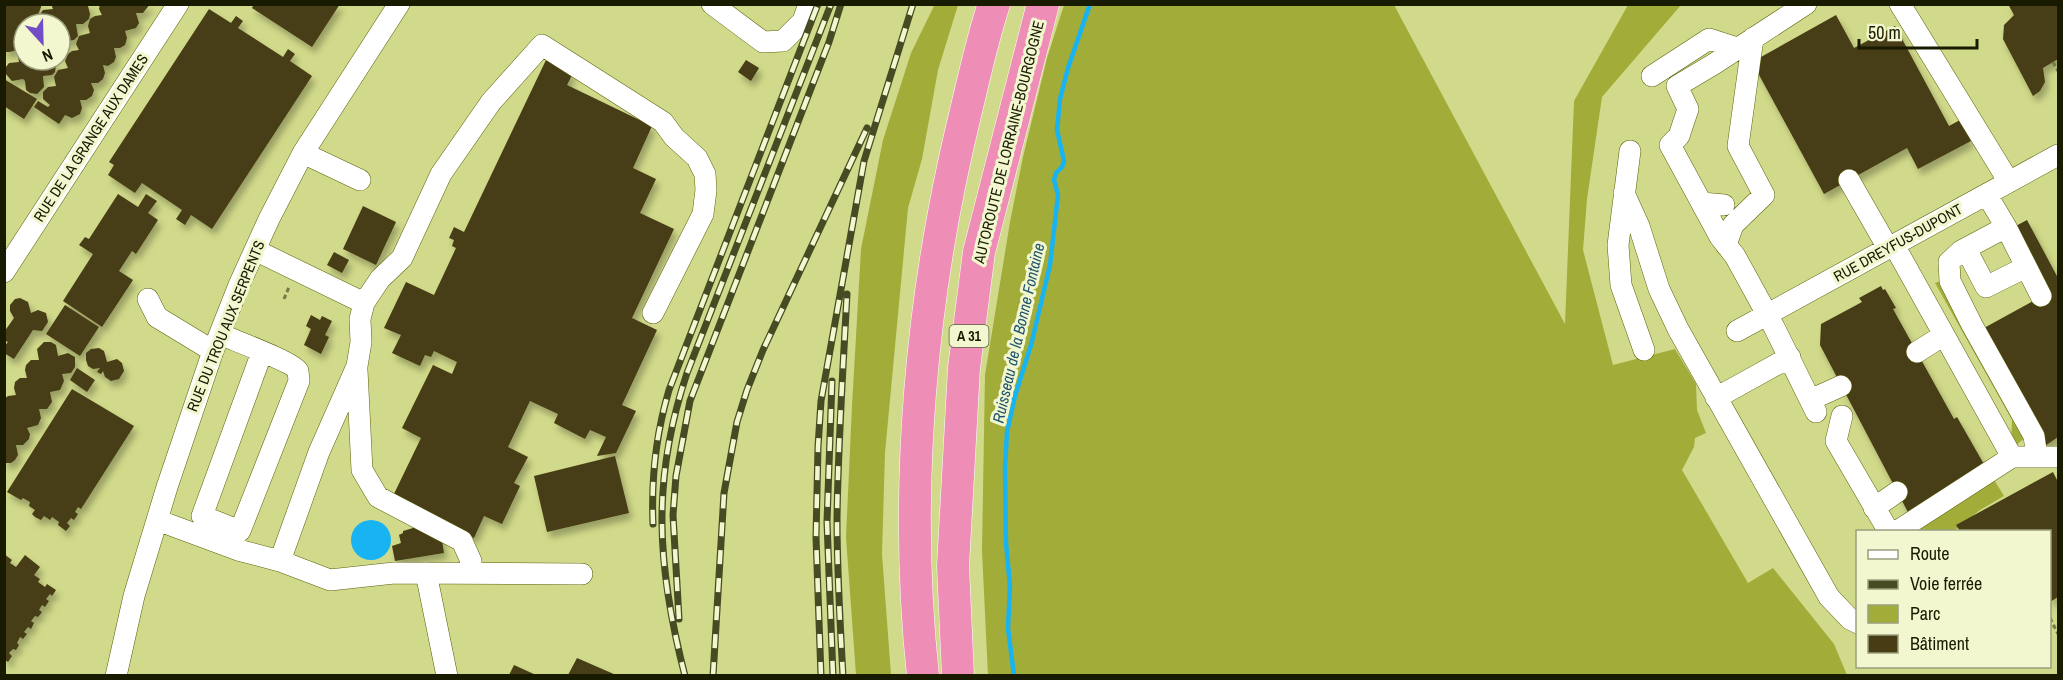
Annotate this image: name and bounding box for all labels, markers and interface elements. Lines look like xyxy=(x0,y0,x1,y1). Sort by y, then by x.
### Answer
north arrow xyxy=(12,12,72,72)
scale bar xyxy=(1859,12,1978,50)
street label: AUTOROUTE DE LORRAINE-BOURGOGNE xyxy=(968,18,1049,266)
text: 50 m xyxy=(1868,20,1901,45)
street label: RUE DE LA GRANGE AUX DAMES xyxy=(30,50,152,226)
street label: RUE DREYFUS-DUPONT xyxy=(1830,198,1966,287)
street label: RUE DU TROU AUX SERPENTS xyxy=(182,237,270,415)
water label: Ruisseau de la Bonne Fontaine xyxy=(987,241,1049,425)
road number: A 31 xyxy=(950,325,988,347)
legend xyxy=(1856,530,2051,668)
text: Route xyxy=(1910,541,1949,566)
text: Voie ferrée xyxy=(1910,571,1982,596)
text: Parc xyxy=(1910,601,1940,626)
text: Bâtiment xyxy=(1910,631,1969,656)

